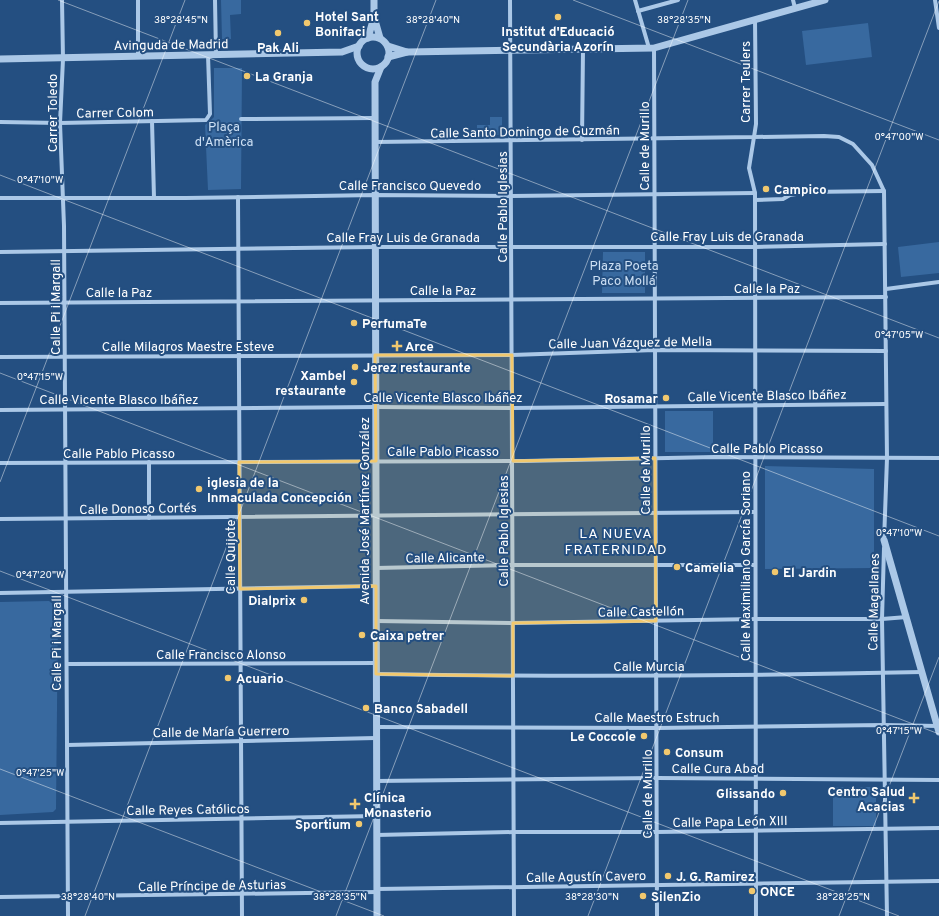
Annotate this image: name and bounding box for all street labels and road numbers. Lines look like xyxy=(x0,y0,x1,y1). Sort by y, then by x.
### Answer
street label: Avinguda de Madrid xyxy=(114,37,229,55)
street label: Carrer Teulers xyxy=(739,41,755,123)
street label: Carrer Toledo xyxy=(46,74,62,152)
street label: Calle de Murillo xyxy=(638,101,654,191)
street label: Carrer Colom xyxy=(76,105,154,123)
street label: Calle Santo Domingo de Guzmán xyxy=(430,123,620,143)
street label: Calle Pablo Iglesias xyxy=(496,151,512,263)
street label: Calle Francisco Quevedo xyxy=(339,179,481,195)
street label: Calle Fray Luis de Granada xyxy=(650,230,804,246)
street label: Calle Fray Luis de Granada xyxy=(326,231,480,247)
street label: Calle Pi i Margall xyxy=(49,259,65,355)
street label: Calle la Paz xyxy=(734,282,800,298)
street label: Calle la Paz xyxy=(410,284,476,300)
street label: Calle la Paz xyxy=(86,286,152,302)
street label: Calle Juan Vázquez de Mella xyxy=(548,335,712,353)
street label: Calle Milagros Maestre Esteve xyxy=(102,340,274,356)
street label: Calle Vicente Blasco Ibáñez xyxy=(687,388,847,406)
street label: Calle Vicente Blasco Ibáñez xyxy=(363,391,523,407)
street label: Calle Vicente Blasco Ibáñez xyxy=(39,393,199,409)
street label: Avenida José Martínez González xyxy=(358,417,374,605)
street label: Calle de Murillo xyxy=(639,425,655,515)
street label: Calle Pablo Picasso xyxy=(711,442,823,458)
street label: Calle Pablo Picasso xyxy=(387,445,499,461)
street label: Calle Pablo Picasso xyxy=(63,447,175,463)
street label: Calle Maximiliano García Soriano xyxy=(739,471,755,661)
street label: Calle Pablo Iglesias xyxy=(497,475,513,587)
street label: Calle Donoso Cortés xyxy=(79,501,197,519)
street label: Calle Quijote xyxy=(224,520,240,594)
street label: Calle Alicante xyxy=(405,550,485,568)
street label: Calle Magallanes xyxy=(866,553,884,651)
street label: Calle Pi i Margall xyxy=(50,595,66,691)
street label: Calle Castellón xyxy=(598,604,684,622)
street label: Calle Francisco Alonso xyxy=(156,648,286,664)
street label: Calle Murcia xyxy=(613,660,685,676)
street label: Calle Maestro Estruch xyxy=(594,711,720,727)
street label: Calle de María Guerrero xyxy=(152,724,290,742)
street label: Calle de Murillo xyxy=(641,749,657,839)
street label: Calle Cura Abad xyxy=(672,762,764,778)
street label: Calle Reyes Católicos xyxy=(126,802,250,820)
street label: Calle Papa León XIII xyxy=(672,814,788,832)
street label: Calle Agustín Cavero xyxy=(526,869,646,887)
street label: Calle Príncipe de Asturias xyxy=(138,878,286,896)

